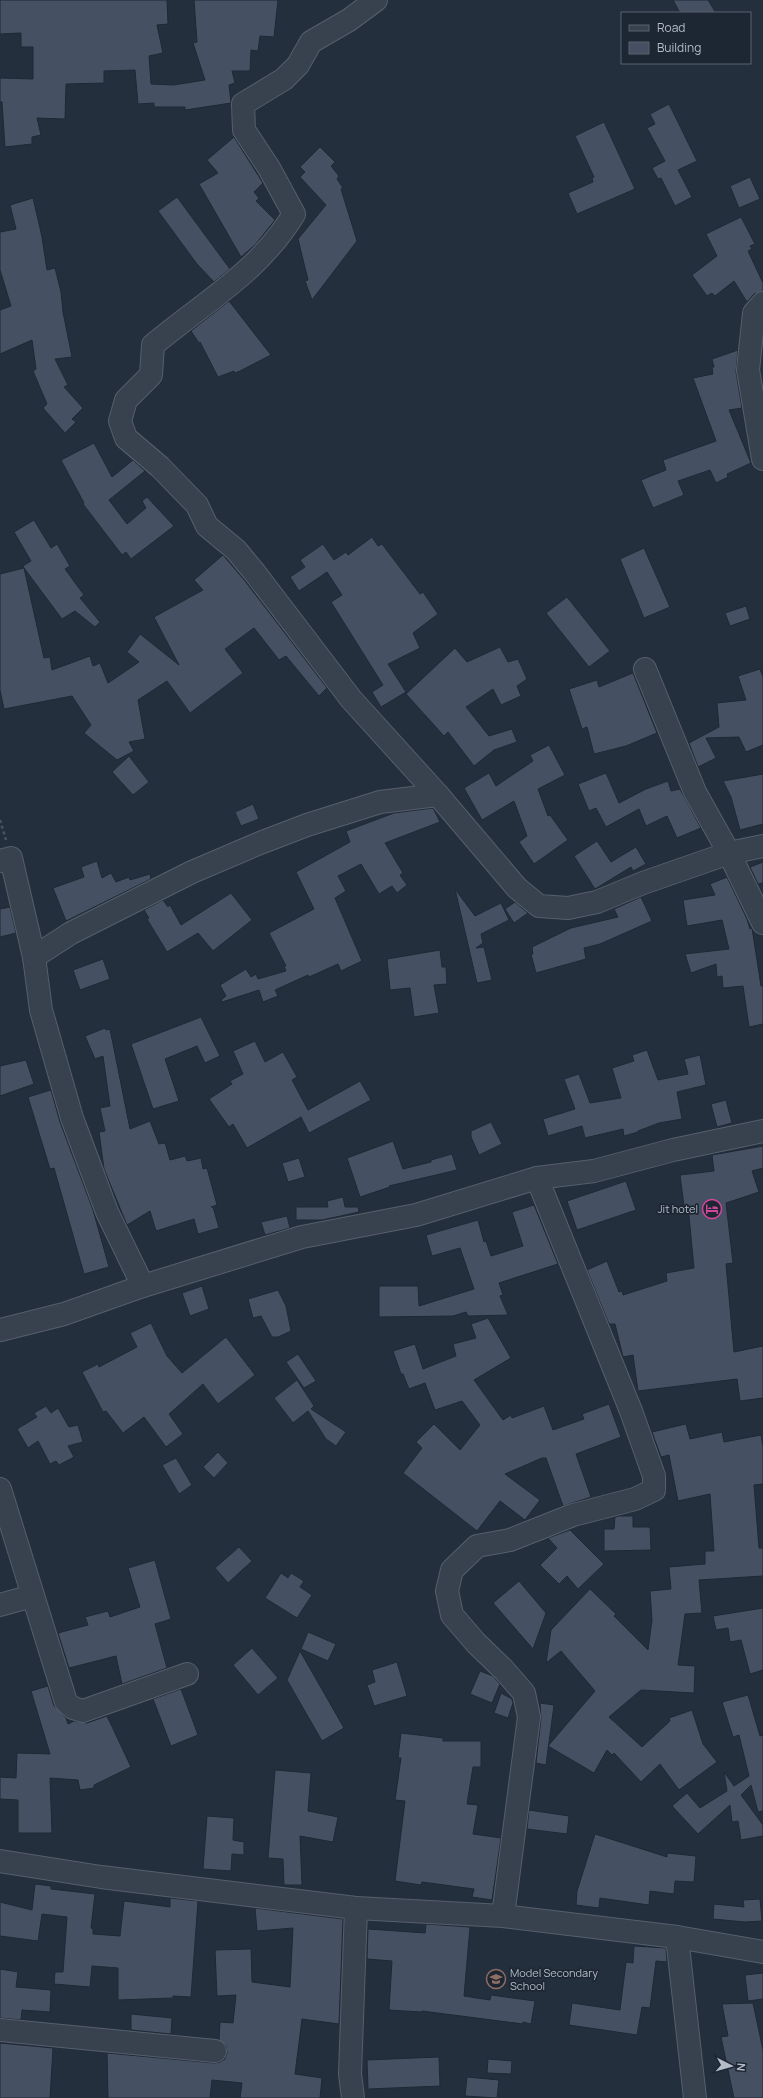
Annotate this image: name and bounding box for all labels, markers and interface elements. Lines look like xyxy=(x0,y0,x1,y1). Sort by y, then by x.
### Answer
legend xyxy=(621,12,751,64)
text: Road xyxy=(657,19,685,36)
text: Building xyxy=(657,39,701,56)
hotel icon: Jit hotel xyxy=(701,1198,723,1220)
place label: Jit hotel xyxy=(658,1201,698,1216)
place label: Model Secondary School xyxy=(510,1965,598,1993)
school or university icon: Model Secondary School xyxy=(485,1968,507,1990)
north arrow xyxy=(711,2046,751,2086)
text: N xyxy=(734,2062,749,2072)

